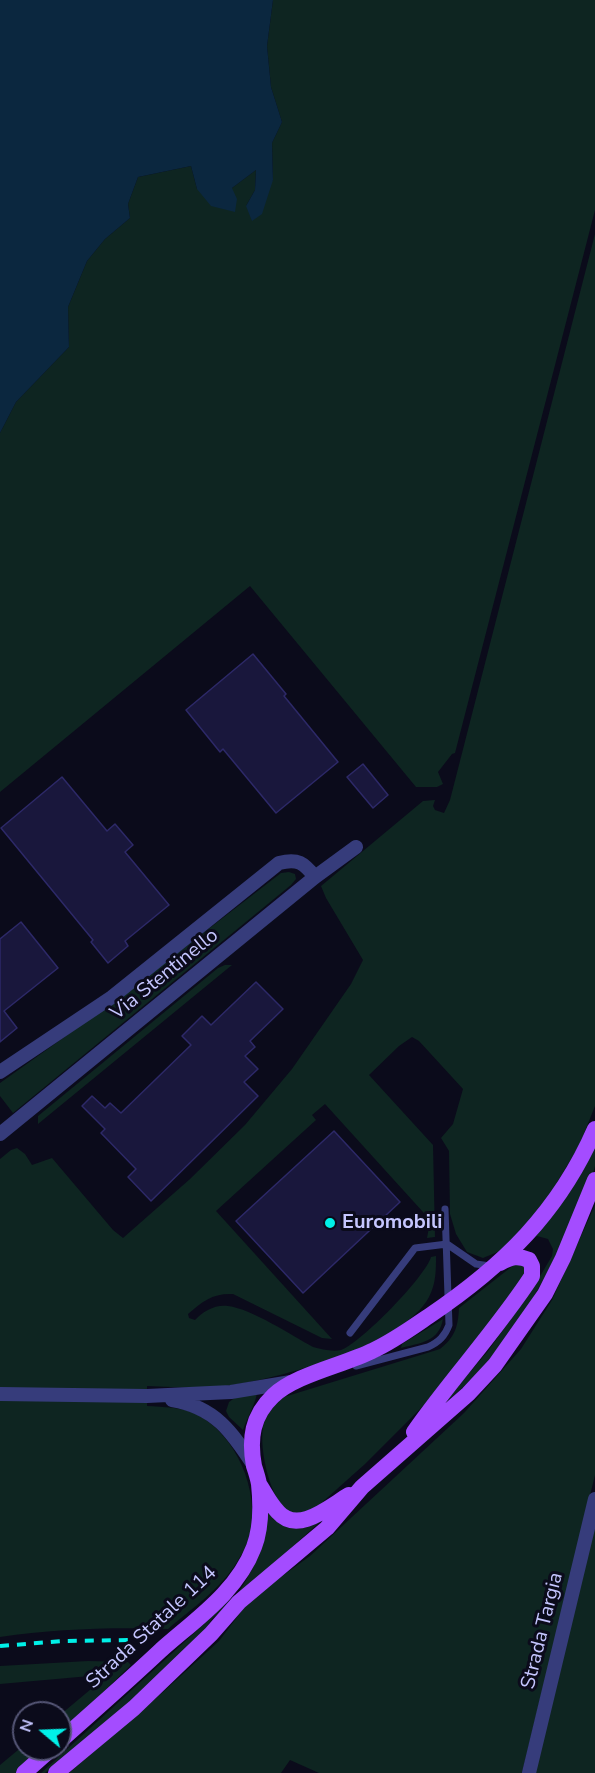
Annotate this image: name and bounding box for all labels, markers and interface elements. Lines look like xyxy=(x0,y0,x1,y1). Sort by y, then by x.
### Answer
street label: Via Stentinello xyxy=(106,924,224,1026)
place label: Euromobili xyxy=(342,1211,442,1235)
marker: Euromobili xyxy=(323,1216,337,1230)
street label: Strada Statale 114 xyxy=(82,1561,222,1695)
street label: Strada Targia xyxy=(517,1570,569,1692)
north arrow xyxy=(12,1701,72,1761)
text: N xyxy=(15,1717,39,1735)

